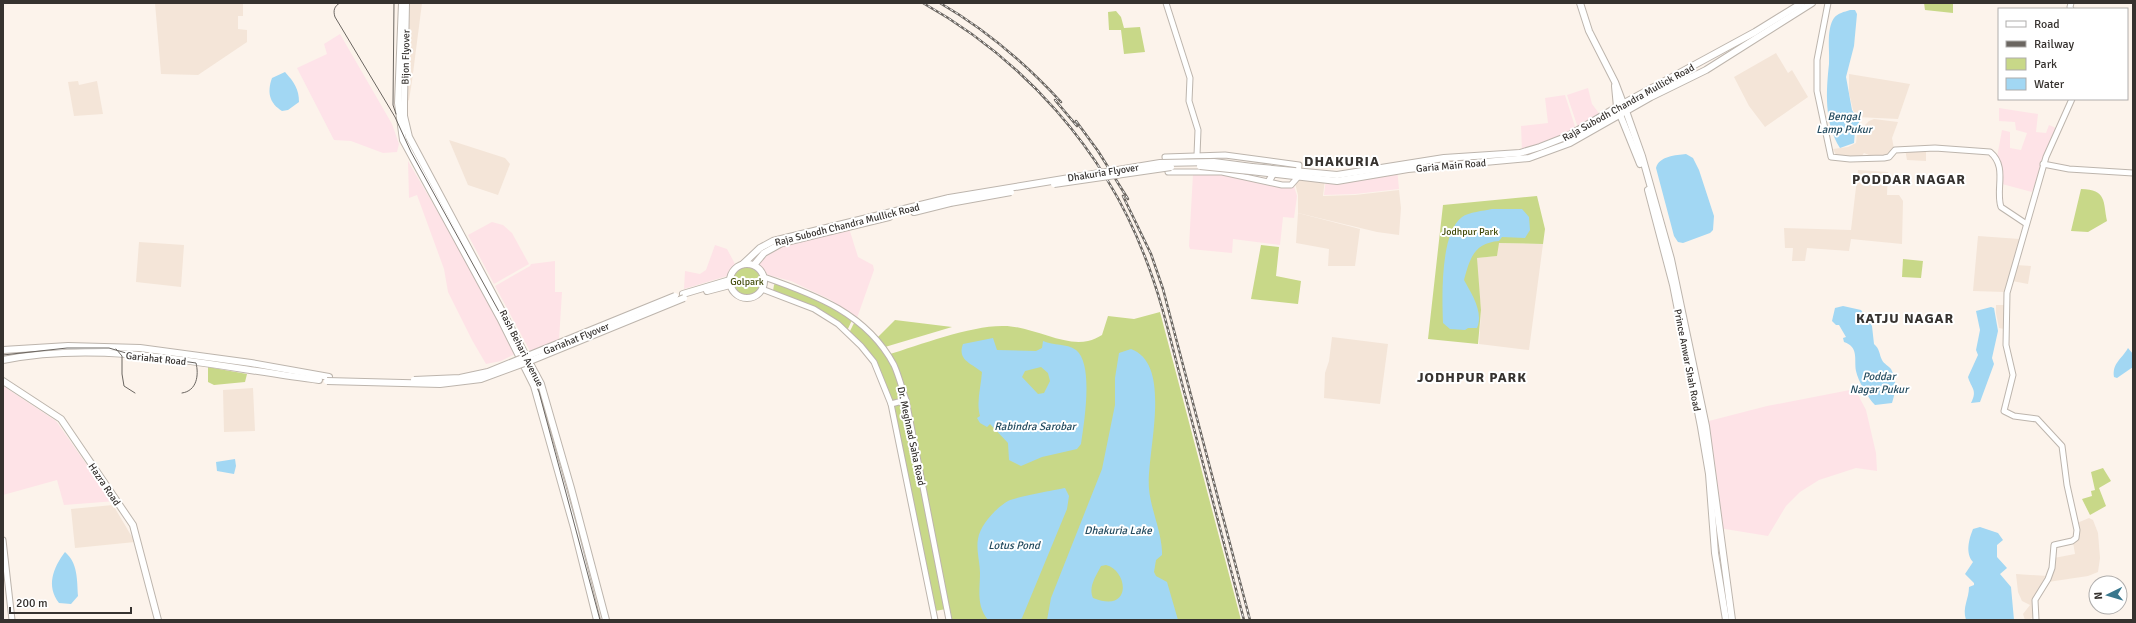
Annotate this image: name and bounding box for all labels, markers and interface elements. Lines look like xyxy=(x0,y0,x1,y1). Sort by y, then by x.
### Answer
legend xyxy=(1998,8,2128,100)
text: Road xyxy=(2034,17,2060,32)
street label: Bijon Flyover xyxy=(400,29,412,85)
text: Railway xyxy=(2034,37,2074,52)
text: Park xyxy=(2034,57,2057,72)
street label: Raja Subodh Chandra Mullick Road xyxy=(1560,62,1697,144)
text: Water xyxy=(2034,77,2065,92)
water label: Bengal Lamp Pukur xyxy=(1816,110,1874,136)
district label: DHAKURIA xyxy=(1304,153,1380,170)
street label: Garia Main Road xyxy=(1416,157,1487,175)
street label: Dhakuria Flyover xyxy=(1067,161,1140,185)
district label: PODDAR NAGAR xyxy=(1852,171,1966,188)
street label: Raja Subodh Chandra Mullick Road xyxy=(773,201,921,249)
park label: Jodhpur Park xyxy=(1442,226,1498,238)
park label: Golpark xyxy=(730,276,764,288)
street label: Rash Behari Avenue xyxy=(497,308,546,389)
street label: Prince Anwar Shah Road xyxy=(1671,308,1703,412)
district label: KATJU NAGAR xyxy=(1856,310,1954,327)
street label: Gariahat Flyover xyxy=(542,320,611,358)
street label: Gariahat Road xyxy=(125,350,187,368)
district label: JODHPUR PARK xyxy=(1417,369,1527,386)
water label: Poddar Nagar Pukur xyxy=(1850,370,1910,396)
street label: Dr. Meghnad Saha Road xyxy=(895,386,927,487)
water label: Rabindra Sarobar xyxy=(994,420,1078,433)
street label: Hazra Road xyxy=(86,461,123,508)
water label: Dhakuria Lake xyxy=(1084,524,1152,537)
water label: Lotus Pond xyxy=(988,539,1041,552)
north arrow xyxy=(2088,575,2128,615)
scale bar xyxy=(10,589,131,615)
text: N xyxy=(2092,591,2105,600)
text: 200 m xyxy=(16,596,48,611)

